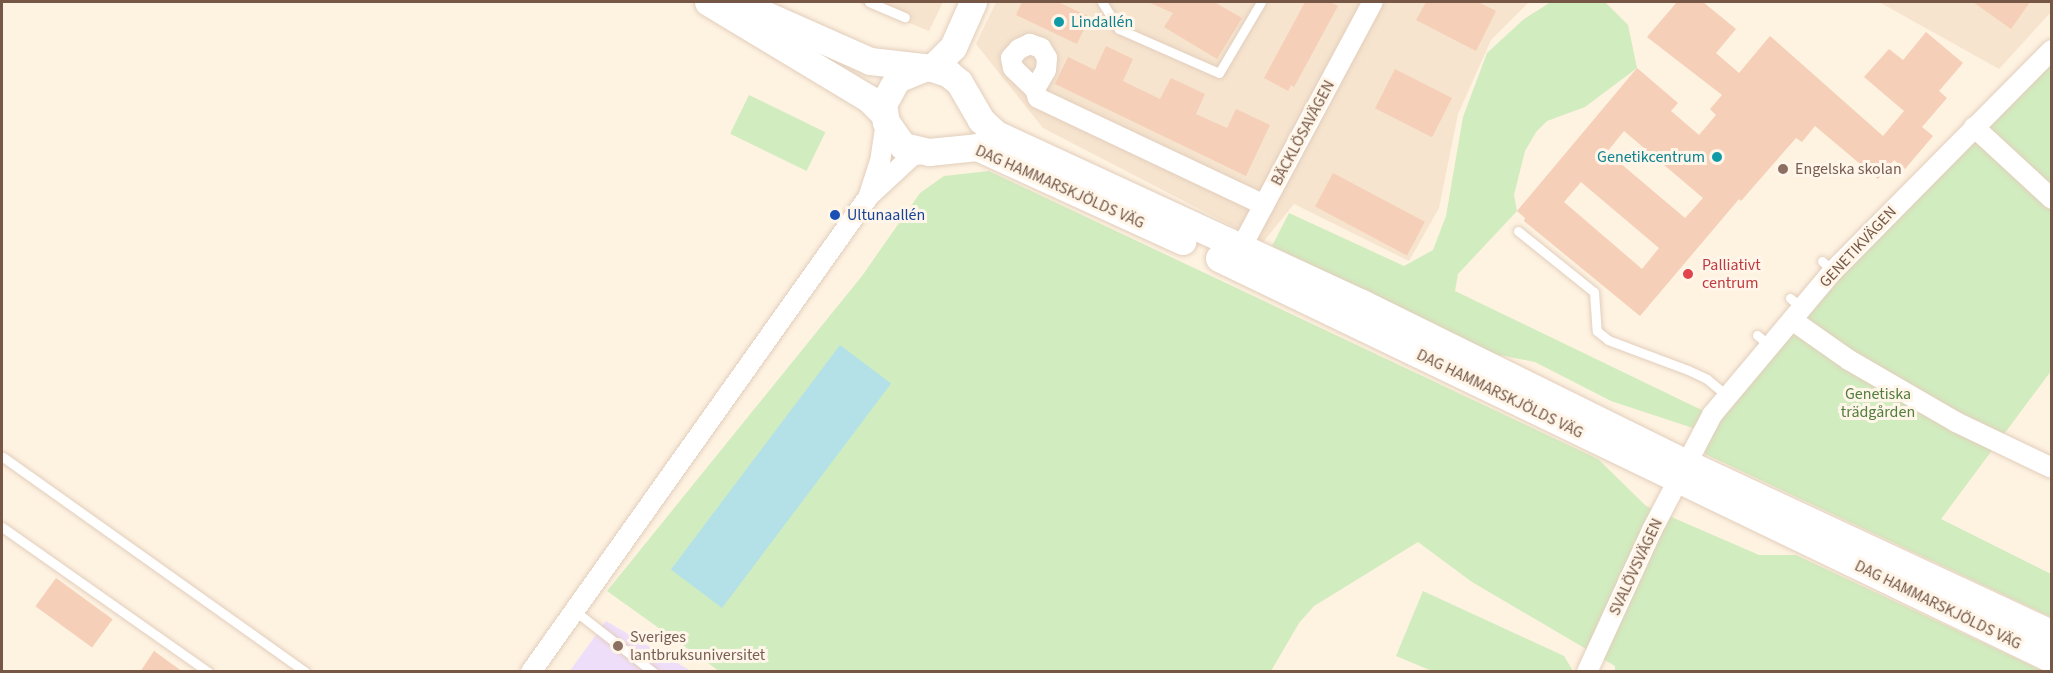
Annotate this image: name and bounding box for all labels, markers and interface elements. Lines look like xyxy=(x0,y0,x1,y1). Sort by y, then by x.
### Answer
place label: Lindallén xyxy=(1071,12,1133,32)
marker: Lindallén xyxy=(1052,15,1066,29)
street label: BÄCKLÖSAVÄGEN xyxy=(1267,77,1339,189)
street label: DAG HAMMARSKJÖLDS VÄG xyxy=(972,141,1148,233)
place label: Genetikcentrum xyxy=(1597,147,1705,167)
marker: Genetikcentrum xyxy=(1710,150,1724,164)
place label: Engelska skolan xyxy=(1795,159,1902,179)
marker: Engelska skolan xyxy=(1776,162,1790,176)
street label: GENETIKVÄGEN xyxy=(1815,202,1901,292)
place label: Ultunaallén xyxy=(847,205,925,225)
marker: Ultunaallén xyxy=(828,208,842,222)
place label: Palliativt centrum xyxy=(1702,255,1761,293)
marker: Palliativt centrum xyxy=(1679,265,1697,283)
street label: DAG HAMMARSKJÖLDS VÄG xyxy=(1413,345,1587,443)
park label: Genetiska trädgården xyxy=(1841,384,1915,422)
street label: SVALÖVSVÄGEN xyxy=(1605,515,1667,619)
street label: DAG HAMMARSKJÖLDS VÄG xyxy=(1851,556,2025,654)
place label: Sveriges lantbruksuniversitet xyxy=(630,627,765,665)
marker: Sveriges lantbruksuniversitet xyxy=(611,639,625,653)

